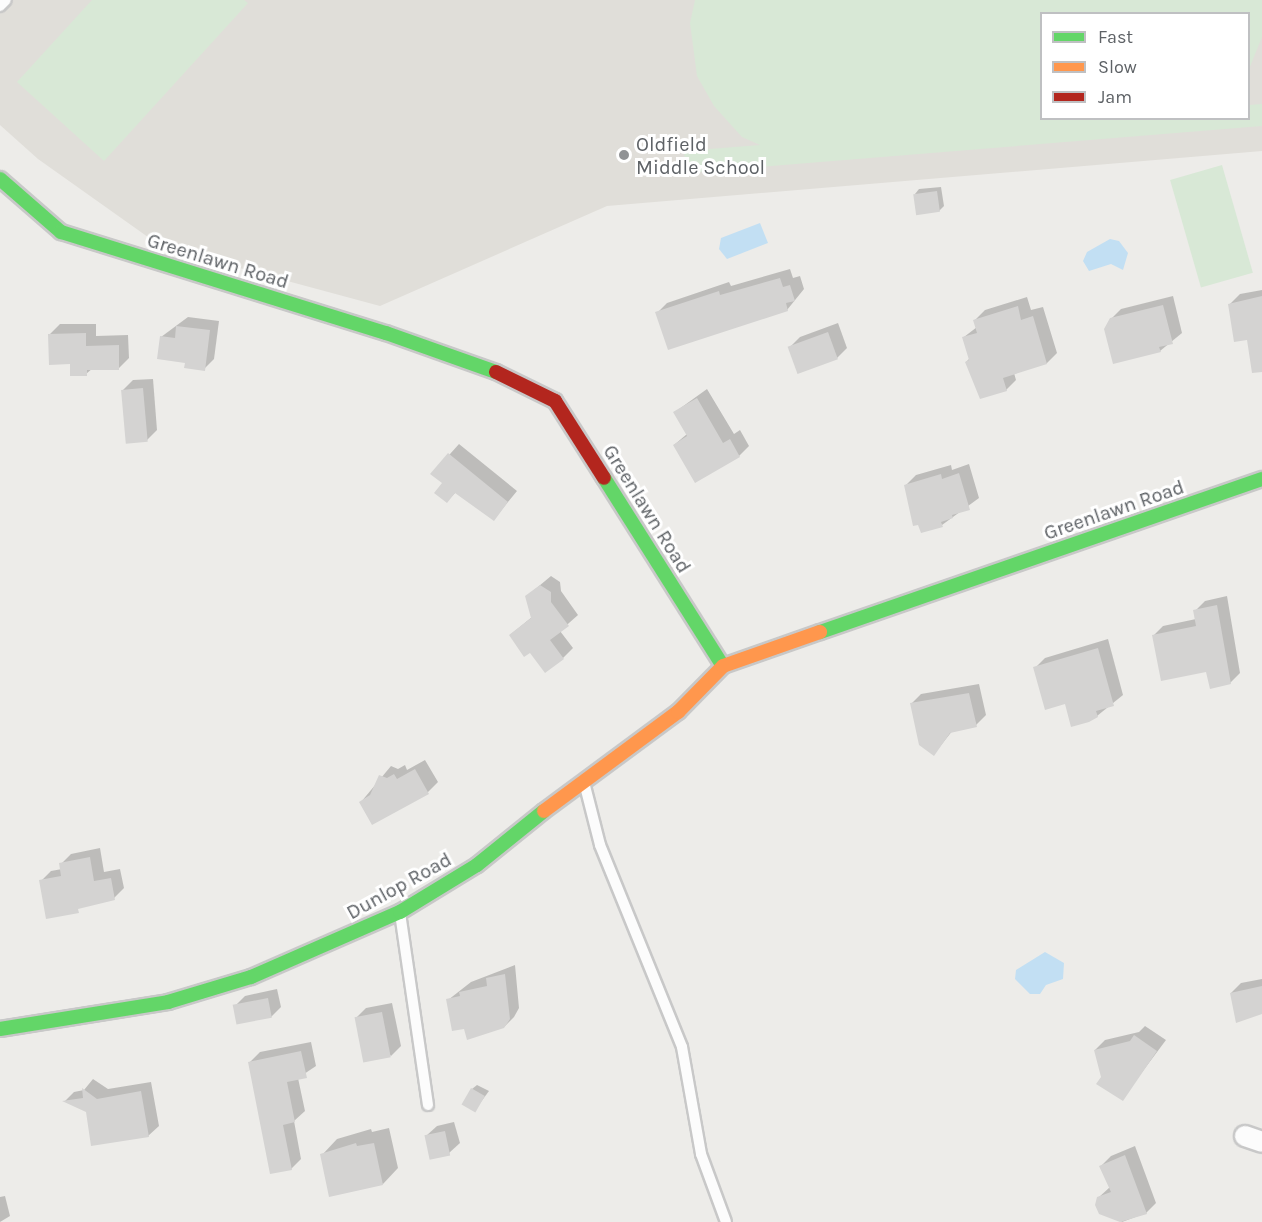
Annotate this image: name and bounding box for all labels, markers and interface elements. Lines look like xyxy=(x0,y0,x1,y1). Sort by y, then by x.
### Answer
legend xyxy=(1040,12,1250,120)
text: Fast xyxy=(1098,26,1133,48)
text: Slow xyxy=(1098,56,1137,78)
text: Jam xyxy=(1098,86,1132,108)
place label: Oldfield Middle School xyxy=(636,132,765,179)
marker: Oldfield Middle School xyxy=(617,148,631,162)
street label: Greenlawn Road xyxy=(144,228,292,294)
street label: Greenlawn Road xyxy=(598,440,696,578)
street label: Greenlawn Road xyxy=(1041,475,1187,545)
street label: Dunlop Road xyxy=(342,847,456,925)

